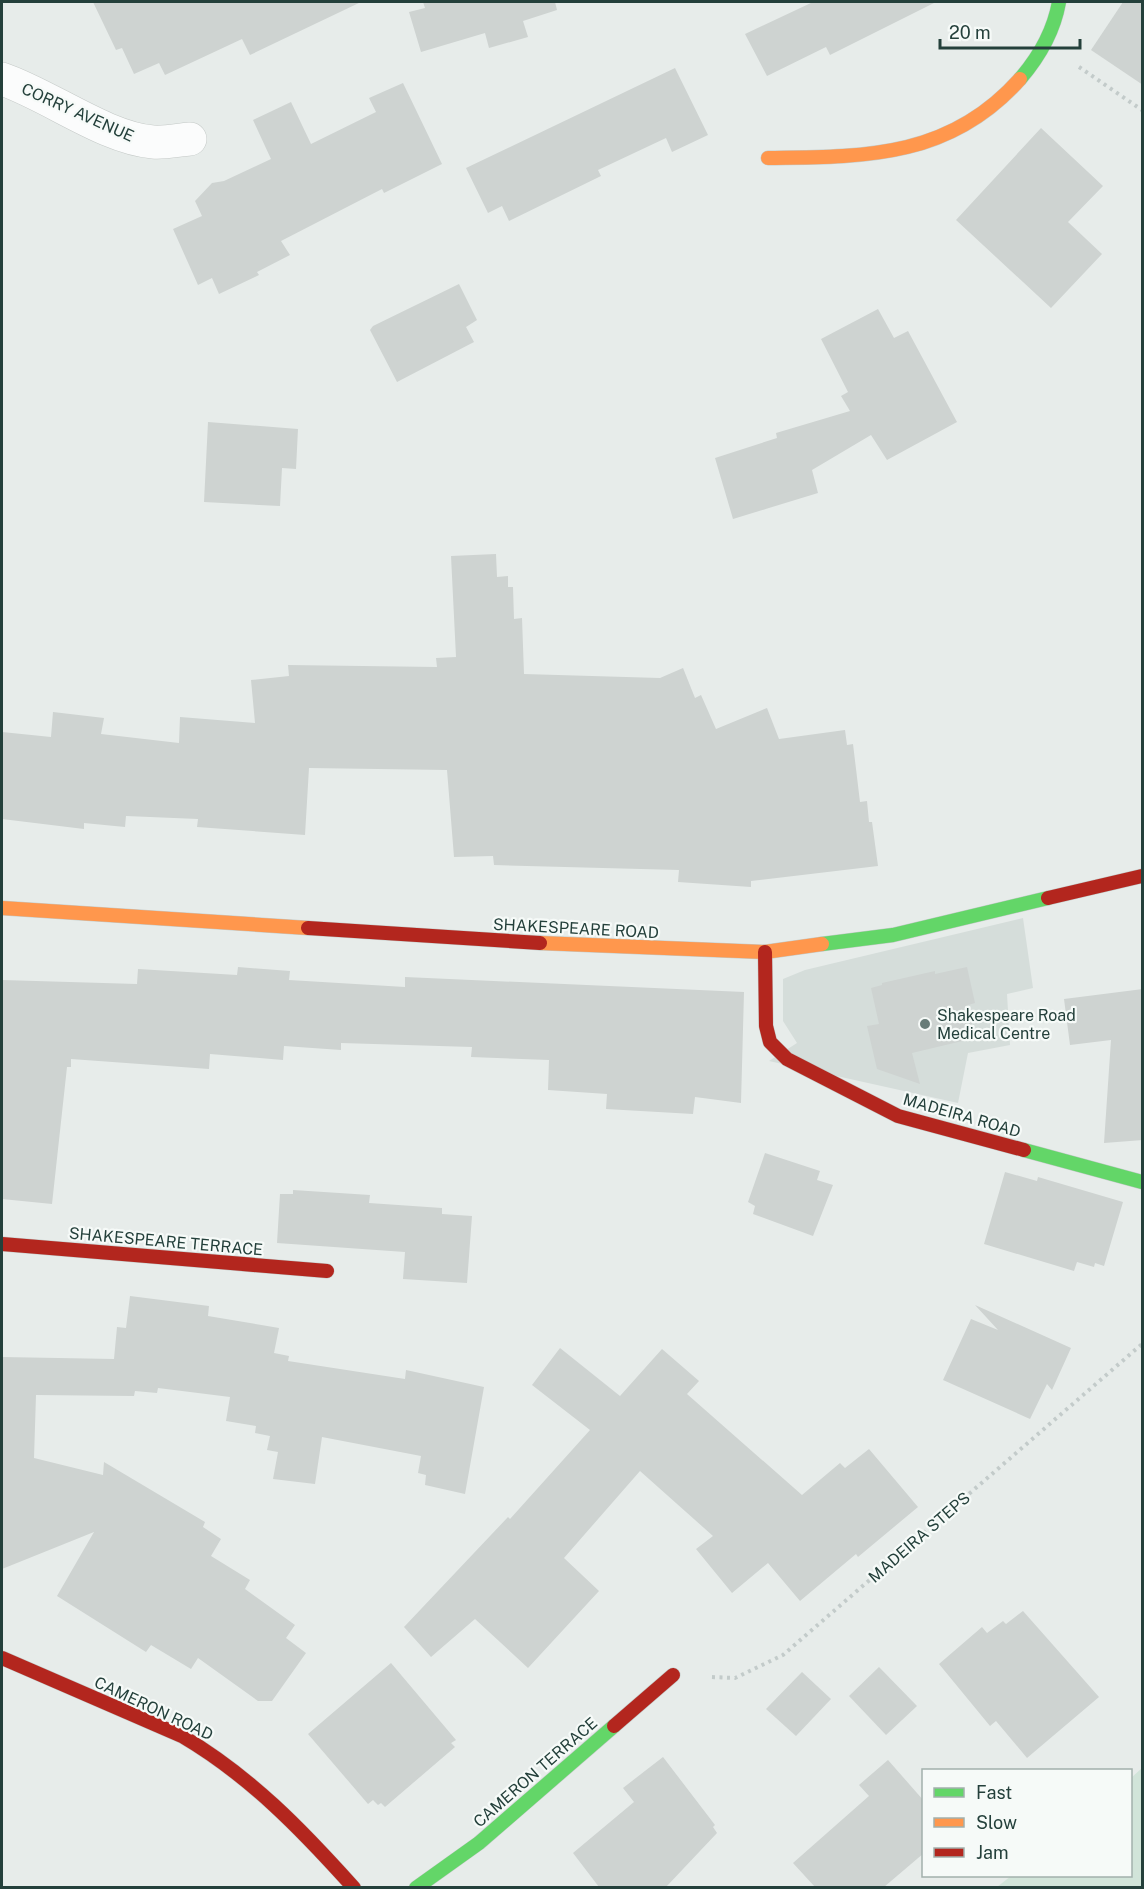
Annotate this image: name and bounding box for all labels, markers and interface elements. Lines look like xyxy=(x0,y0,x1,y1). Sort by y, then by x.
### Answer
scale bar xyxy=(940,12,1080,50)
text: 20 m xyxy=(949,22,991,43)
street label: CORRY AVENUE xyxy=(19,79,137,146)
street label: SHAKESPEARE ROAD xyxy=(493,915,659,942)
place label: Shakespeare Road Medical Centre xyxy=(937,1006,1076,1043)
marker: Shakespeare Road Medical Centre xyxy=(918,1017,932,1031)
street label: MADEIRA ROAD xyxy=(901,1090,1023,1141)
street label: SHAKESPEARE TERRACE xyxy=(68,1224,264,1259)
street label: MADEIRA STEPS xyxy=(865,1488,974,1587)
street label: CAMERON ROAD xyxy=(91,1673,216,1744)
street label: CAMERON TERRACE xyxy=(470,1713,601,1831)
legend xyxy=(922,1769,1132,1877)
text: Fast xyxy=(976,1782,1012,1803)
text: Slow xyxy=(976,1812,1017,1833)
text: Jam xyxy=(976,1842,1009,1863)

